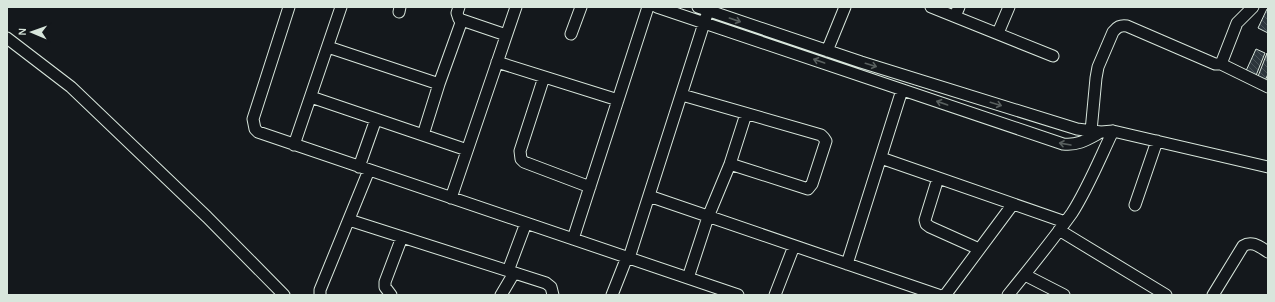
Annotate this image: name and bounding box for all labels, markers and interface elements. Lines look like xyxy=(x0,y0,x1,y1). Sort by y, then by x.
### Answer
north arrow xyxy=(12,12,52,52)
one-way arrow xyxy=(729,16,741,24)
text: N xyxy=(16,27,29,36)
one-way arrow xyxy=(813,57,825,65)
one-way arrow xyxy=(865,62,877,70)
one-way arrow xyxy=(936,99,949,106)
one-way arrow xyxy=(989,101,1002,108)
one-way arrow xyxy=(1059,140,1072,148)

